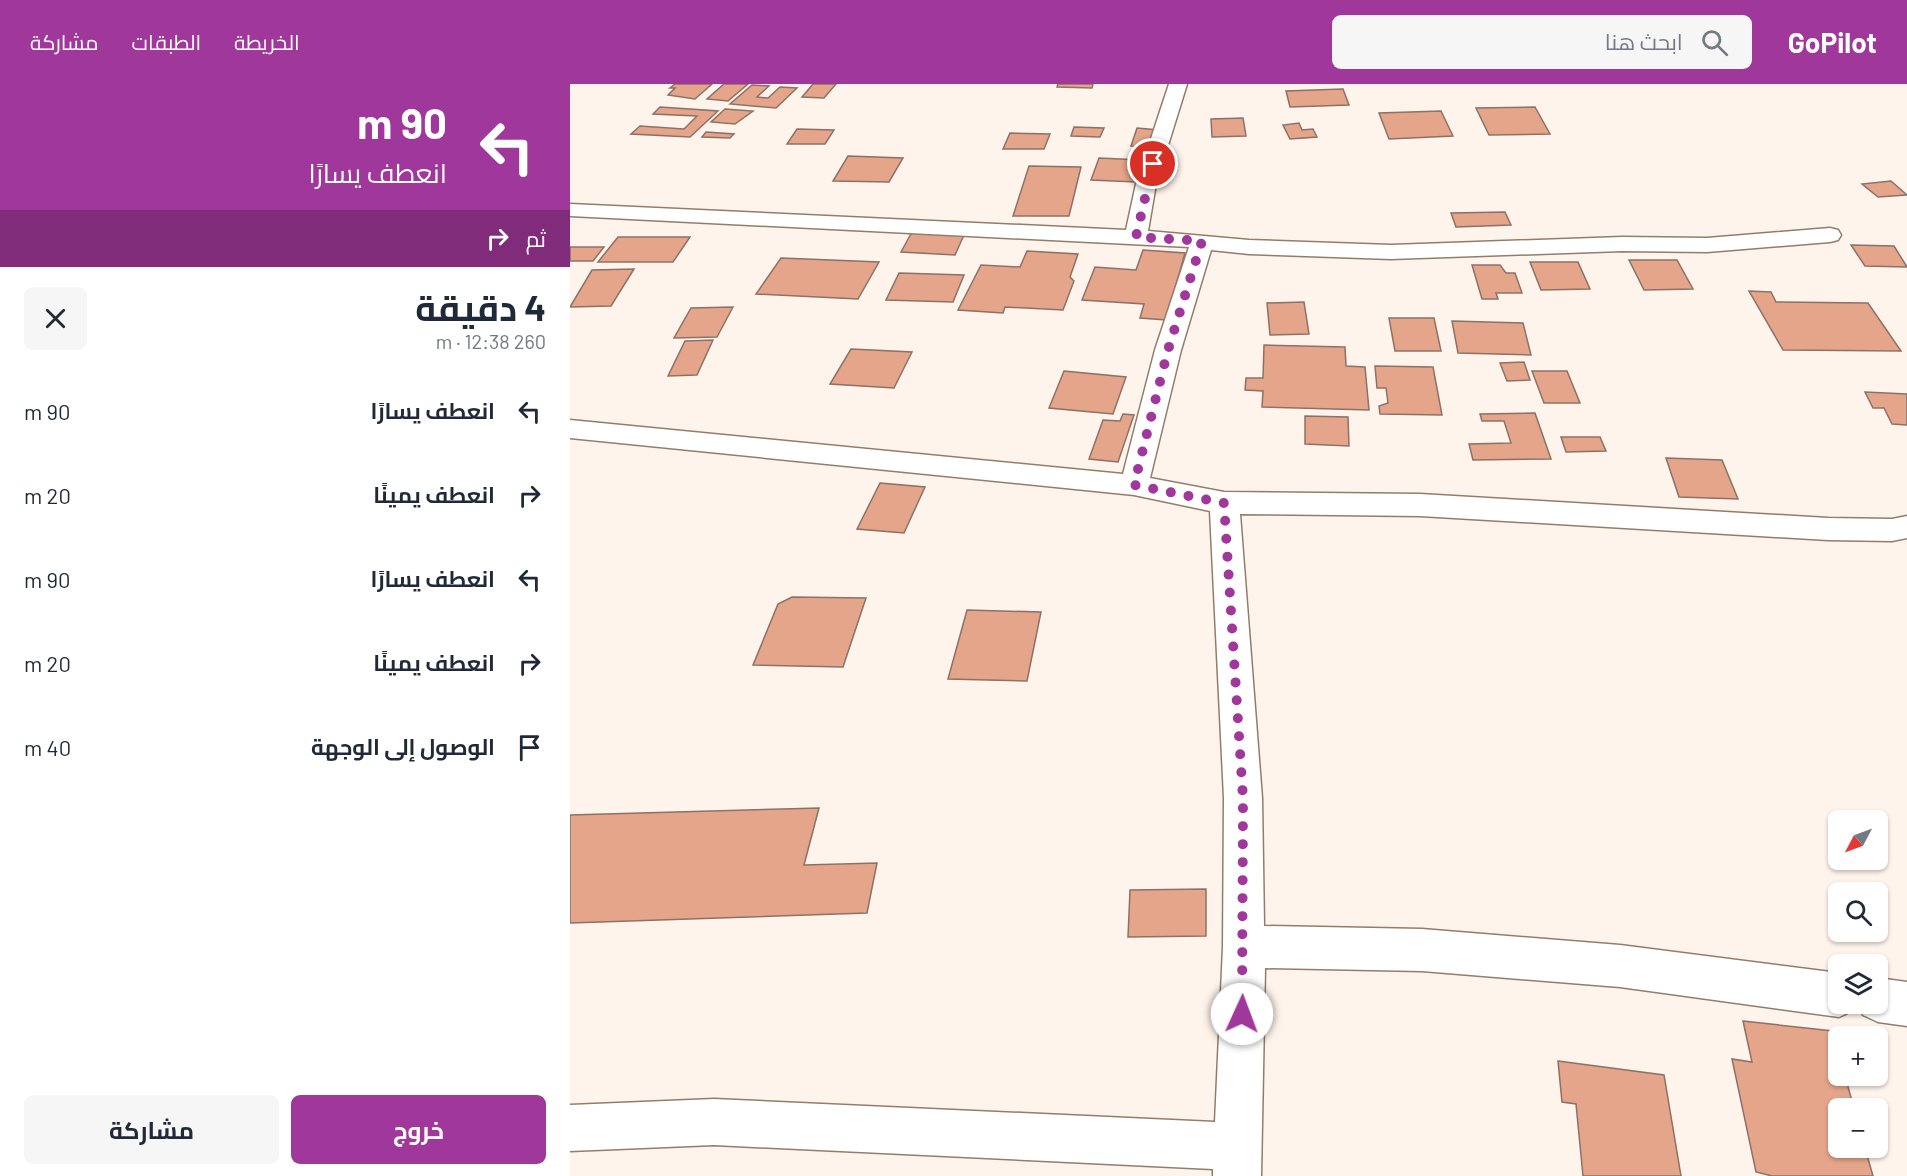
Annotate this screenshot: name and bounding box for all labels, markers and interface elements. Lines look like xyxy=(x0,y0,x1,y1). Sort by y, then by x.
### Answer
search box xyxy=(1332,15,1752,69)
text: GoPilot xyxy=(1788,25,1877,59)
icon: search xyxy=(1698,26,1731,59)
text: ابحث هنا xyxy=(1605,28,1683,54)
text: مشاركة xyxy=(30,29,99,54)
text: الطبقات xyxy=(132,29,201,54)
text: الخريطة xyxy=(234,29,300,54)
text: 90 m xyxy=(357,97,447,147)
icon: left xyxy=(468,108,546,186)
pin xyxy=(1127,138,1178,189)
icon: arrive xyxy=(1136,147,1169,180)
text: انعطف يسارًا xyxy=(308,156,447,188)
icon: right xyxy=(481,222,514,255)
text: ثم xyxy=(526,225,546,251)
text: 4 دقيقة xyxy=(415,285,546,328)
button: close xyxy=(24,287,87,350)
text: 260 m · 12:38 xyxy=(436,329,546,353)
icon: left xyxy=(513,395,546,428)
text: انعطف يسارًا xyxy=(371,397,495,423)
text: 90 m xyxy=(24,398,71,424)
icon: right xyxy=(513,479,546,512)
text: انعطف يمينًا xyxy=(373,481,495,507)
text: 20 m xyxy=(24,482,71,508)
icon: left xyxy=(513,563,546,596)
text: انعطف يسارًا xyxy=(371,565,495,591)
text: 90 m xyxy=(24,566,71,592)
icon: right xyxy=(513,647,546,680)
text: انعطف يمينًا xyxy=(373,649,495,675)
text: 20 m xyxy=(24,650,71,676)
icon: arrive xyxy=(513,731,546,764)
text: الوصول إلى الوجهة xyxy=(311,733,495,759)
text: 40 m xyxy=(24,734,71,760)
north arrow xyxy=(1828,810,1888,870)
map controls xyxy=(1828,810,1888,1158)
button: search xyxy=(1828,882,1888,942)
button: layers xyxy=(1828,954,1888,1014)
position arrow xyxy=(1210,982,1274,1046)
button: + xyxy=(1828,1026,1888,1086)
button: مشاركة xyxy=(24,1095,279,1164)
button: خروج xyxy=(291,1095,546,1164)
button: − xyxy=(1828,1098,1888,1158)

